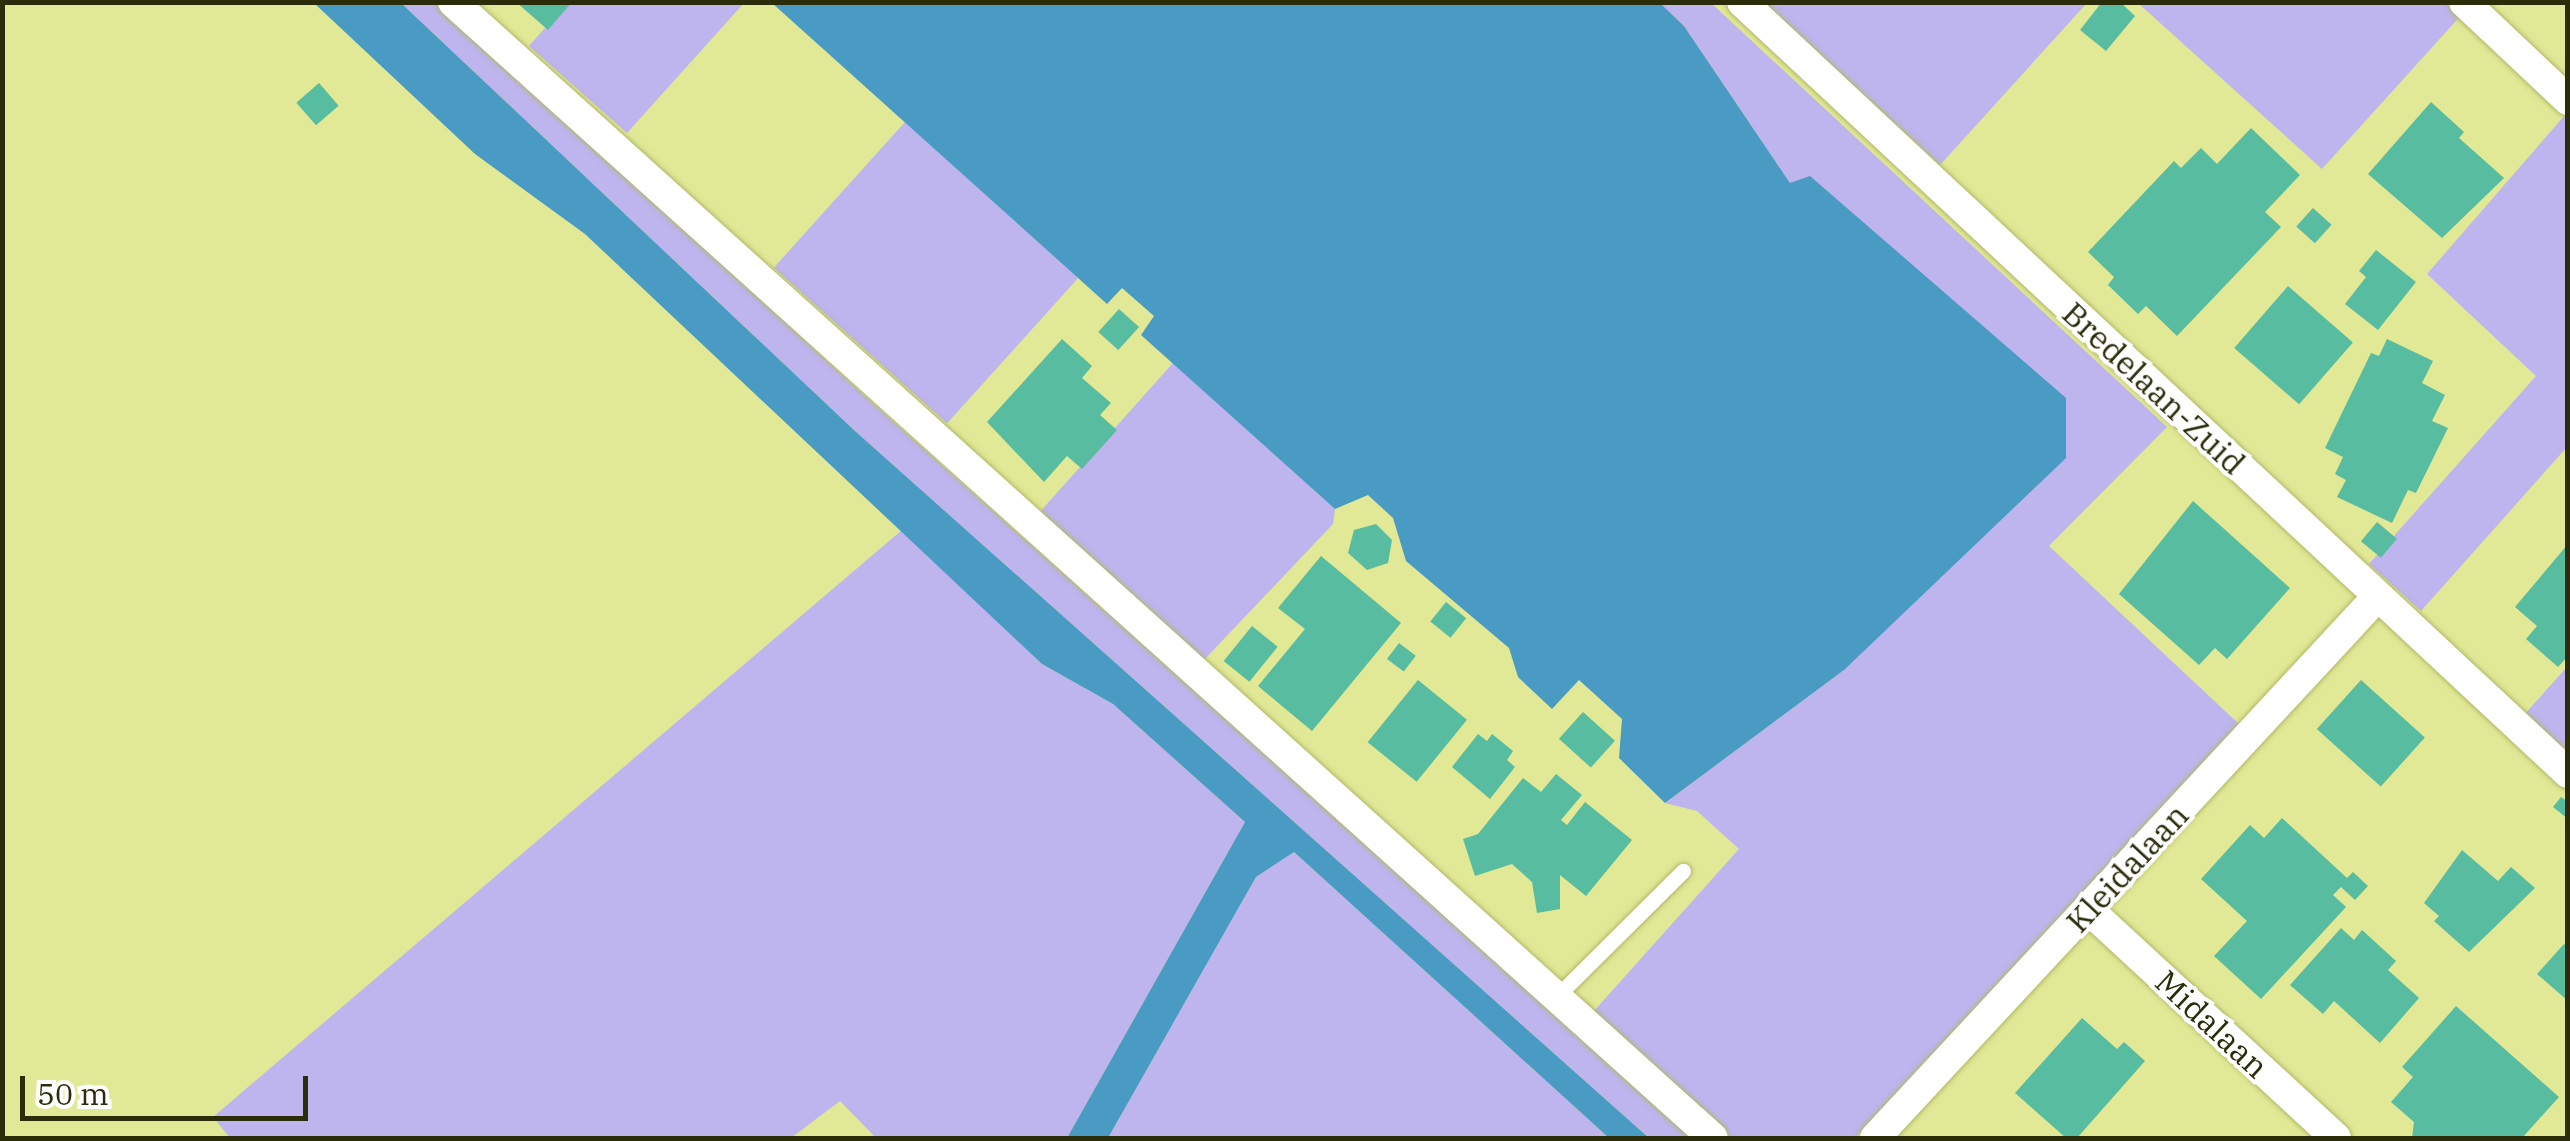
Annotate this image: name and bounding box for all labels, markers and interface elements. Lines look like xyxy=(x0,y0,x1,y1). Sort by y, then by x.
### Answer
street label: Bredelaan-Zuid xyxy=(2055,294,2253,482)
street label: Kleidalaan xyxy=(2058,796,2196,940)
street label: Midalaan xyxy=(2148,962,2276,1086)
scale bar xyxy=(25,1056,312,1118)
text: 50 m xyxy=(37,1074,109,1113)

